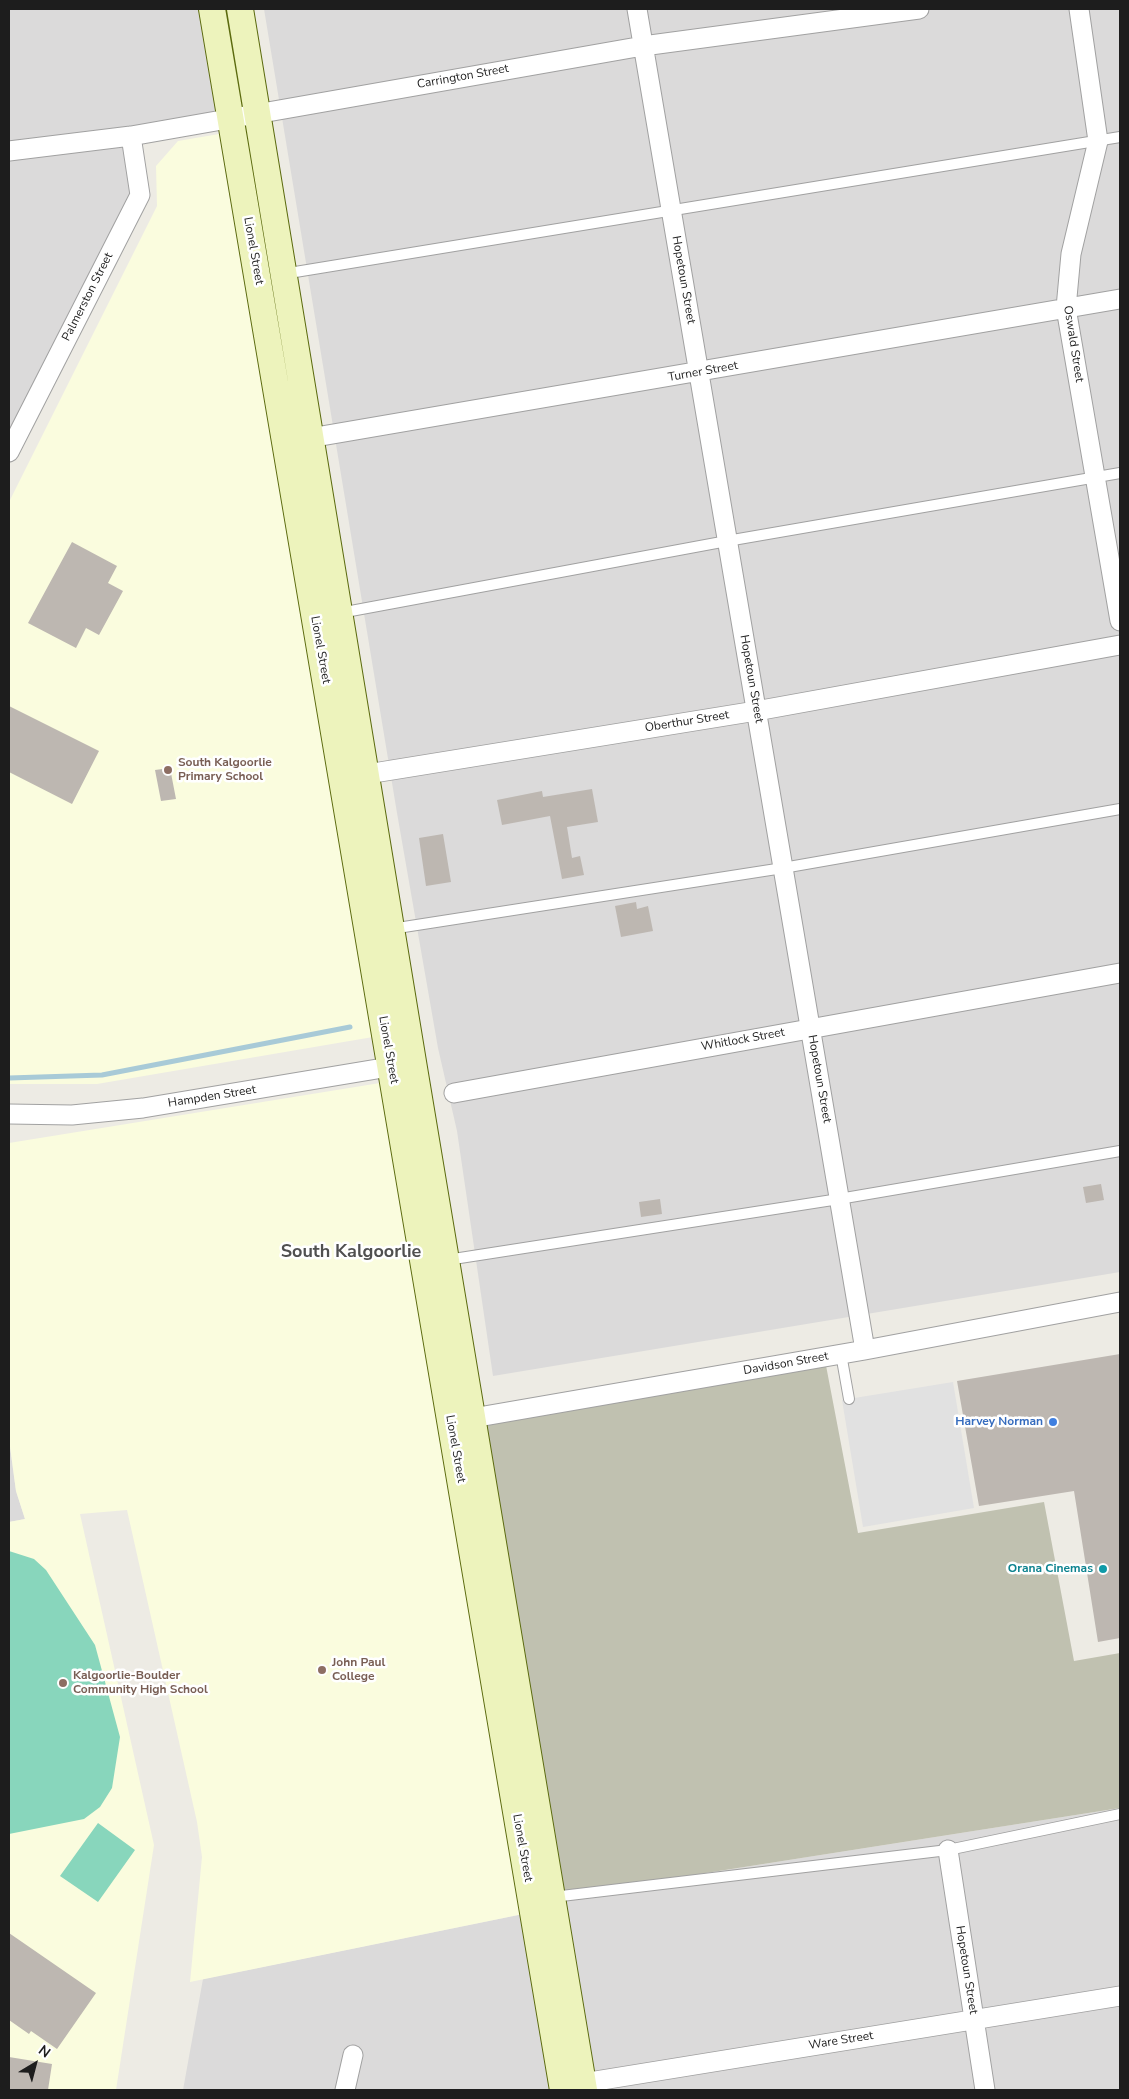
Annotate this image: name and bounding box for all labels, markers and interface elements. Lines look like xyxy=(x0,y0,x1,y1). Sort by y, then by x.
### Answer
street label: Carrington Street xyxy=(416,62,510,92)
street label: Lionel Street xyxy=(240,216,266,286)
street label: Hopetoun Street xyxy=(668,235,698,325)
street label: Palmerston Street xyxy=(60,250,116,344)
street label: Oswald Street xyxy=(1060,305,1086,383)
street label: Turner Street xyxy=(667,359,739,385)
street label: Lionel Street xyxy=(307,615,333,685)
street label: Hopetoun Street xyxy=(736,634,766,724)
street label: Oberthur Street xyxy=(644,708,730,736)
place label: South Kalgoorlie Primary School xyxy=(178,756,272,784)
marker: South Kalgoorlie Primary School xyxy=(162,764,174,776)
street label: Lionel Street xyxy=(375,1015,401,1085)
street label: Whitlock Street xyxy=(700,1026,786,1054)
street label: Hopetoun Street xyxy=(804,1034,834,1124)
street label: Hampden Street xyxy=(167,1083,257,1111)
district label: South Kalgoorlie xyxy=(281,1242,421,1264)
street label: Davidson Street xyxy=(742,1349,830,1379)
street label: Lionel Street xyxy=(442,1414,468,1484)
place label: Harvey Norman xyxy=(955,1415,1043,1429)
marker: Harvey Norman xyxy=(1047,1416,1059,1428)
place label: Orana Cinemas xyxy=(1008,1562,1093,1576)
marker: Orana Cinemas xyxy=(1097,1563,1109,1575)
place label: John Paul College xyxy=(332,1656,385,1684)
marker: John Paul College xyxy=(316,1664,328,1676)
place label: Kalgoorlie-Boulder Community High School xyxy=(73,1669,208,1697)
marker: Kalgoorlie-Boulder Community High School xyxy=(57,1677,69,1689)
street label: Lionel Street xyxy=(509,1813,535,1883)
street label: Hopetoun Street xyxy=(952,1925,980,2015)
street label: Ware Street xyxy=(808,2029,874,2053)
north arrow xyxy=(10,2039,60,2089)
text: N xyxy=(34,2041,54,2062)

